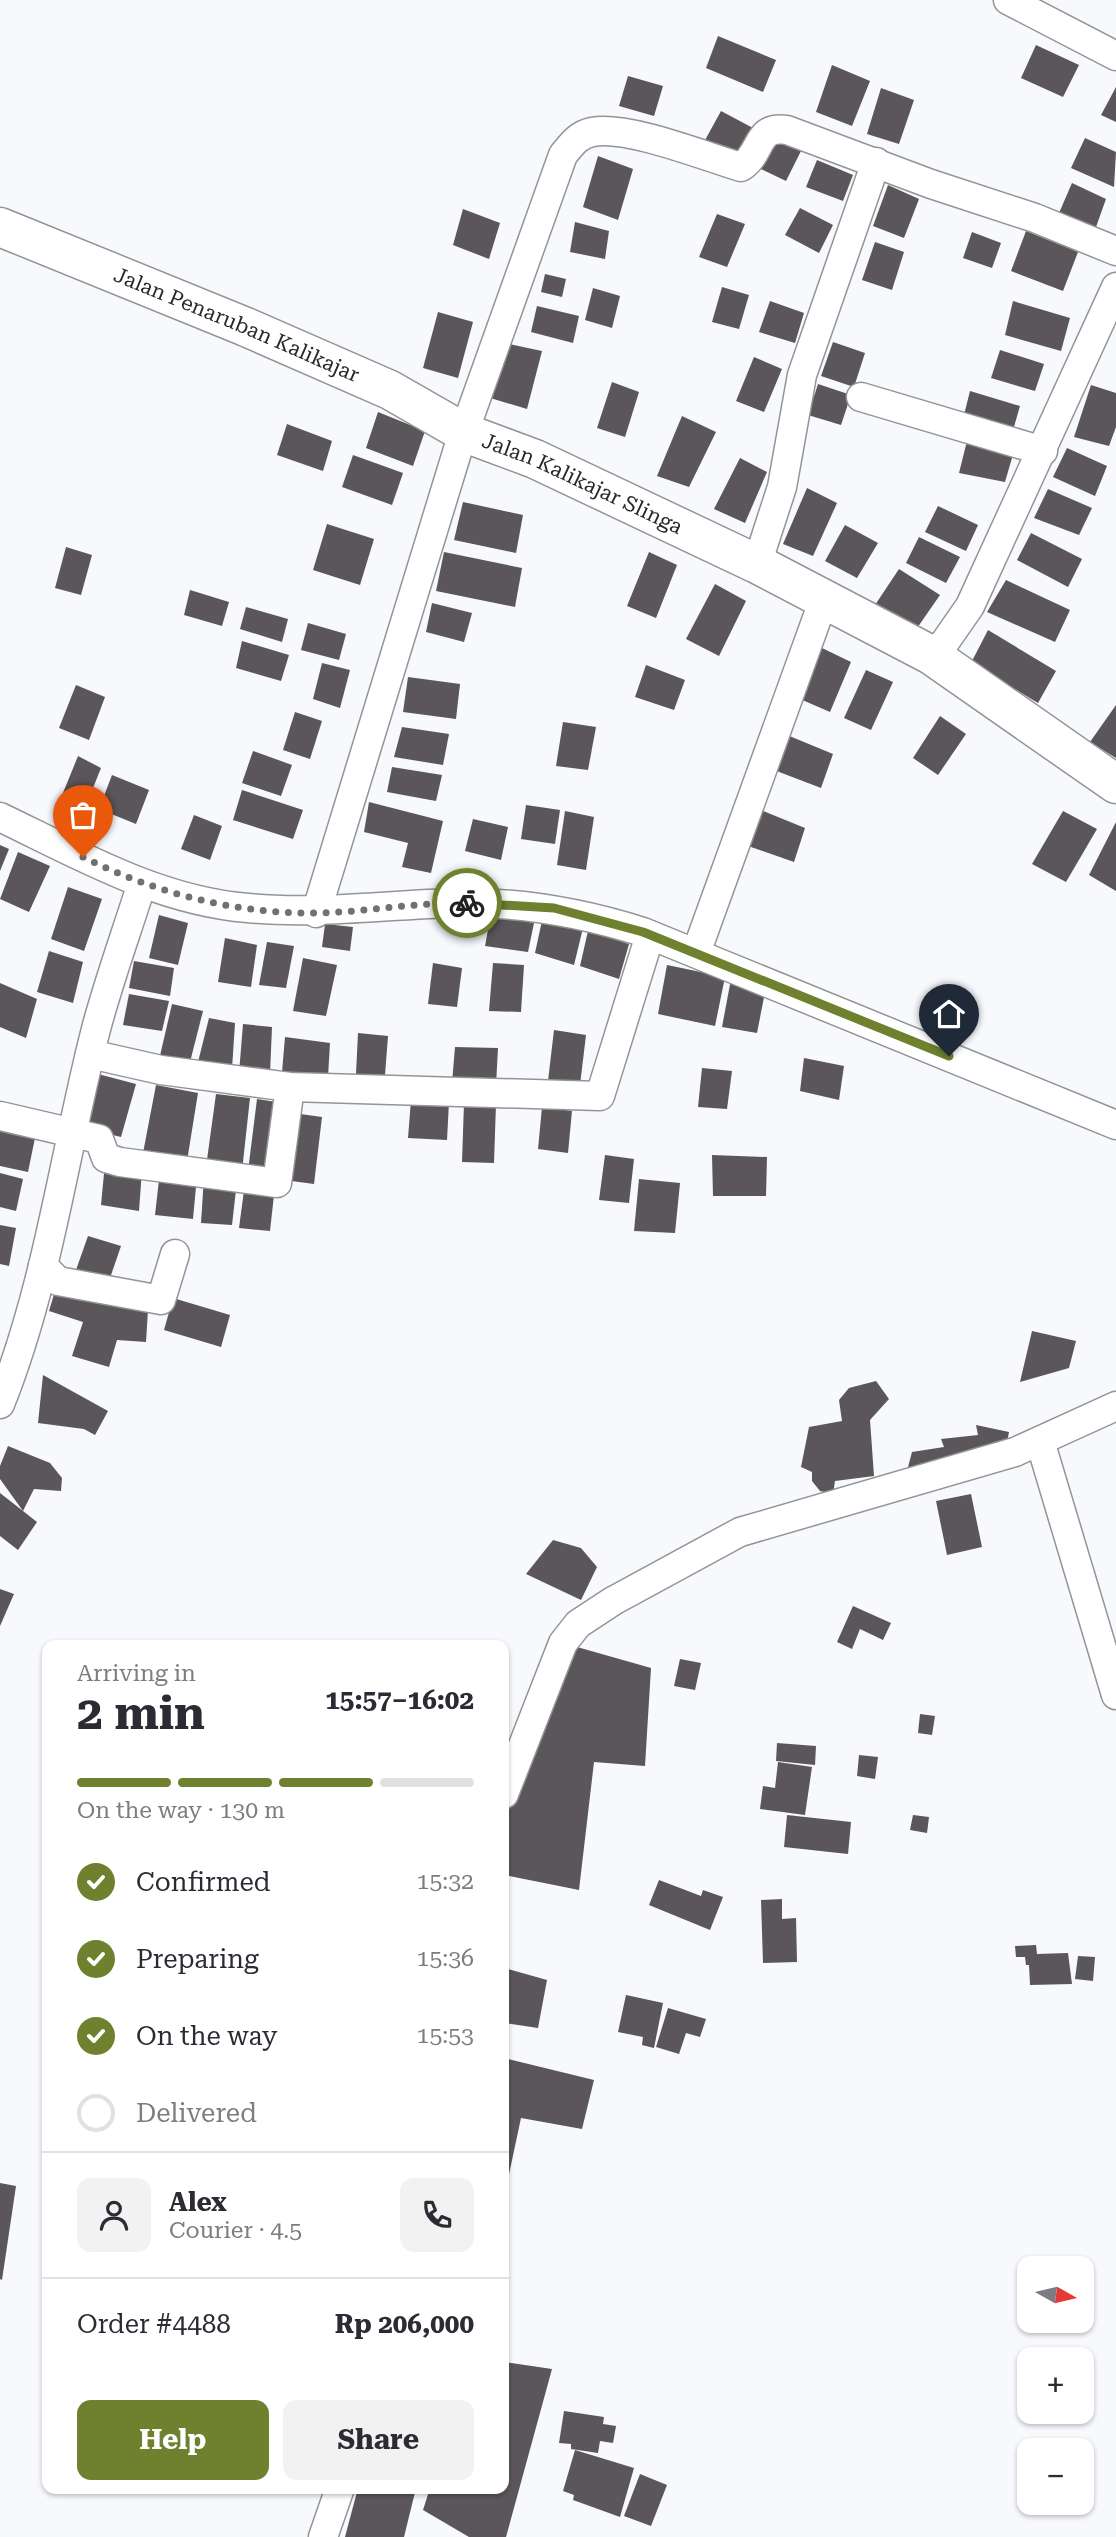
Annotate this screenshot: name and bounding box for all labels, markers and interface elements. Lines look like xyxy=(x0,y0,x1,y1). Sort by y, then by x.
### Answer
street label: Jalan Penaruban Kalikajar xyxy=(110,263,363,387)
street label: Jalan Kalikajar Slinga xyxy=(479,428,687,539)
pin xyxy=(53,785,113,857)
icon: bag xyxy=(64,796,102,834)
courier xyxy=(432,868,502,938)
icon: bike xyxy=(448,884,486,922)
pin xyxy=(919,984,979,1056)
icon: home xyxy=(930,995,968,1033)
text: Arriving in xyxy=(77,1660,196,1687)
text: 15:57–16:02 xyxy=(325,1685,474,1715)
text: 2 min xyxy=(77,1686,205,1740)
text: On the way · 130 m xyxy=(77,1797,285,1824)
icon: check xyxy=(77,1863,115,1901)
text: Confirmed xyxy=(136,1867,271,1897)
text: 15:32 xyxy=(417,1868,474,1895)
icon: check xyxy=(77,1940,115,1978)
text: Preparing xyxy=(136,1944,259,1974)
text: 15:36 xyxy=(417,1945,474,1972)
icon: check xyxy=(77,2017,115,2055)
text: On the way xyxy=(136,2021,277,2051)
text: 15:53 xyxy=(417,2022,474,2049)
text: Delivered xyxy=(136,2098,257,2128)
button: person xyxy=(77,2178,151,2252)
button: phone xyxy=(400,2178,474,2252)
text: Alex xyxy=(169,2187,227,2217)
text: Courier · 4.5 xyxy=(169,2217,302,2244)
north arrow xyxy=(1017,2256,1094,2333)
map controls xyxy=(1017,2256,1094,2515)
text: Order #4488 xyxy=(77,2309,231,2339)
text: Rp 206,000 xyxy=(335,2309,474,2339)
button: + xyxy=(1017,2347,1094,2424)
button: Help xyxy=(77,2400,269,2480)
button: Share xyxy=(283,2400,474,2480)
button: − xyxy=(1017,2438,1094,2515)

